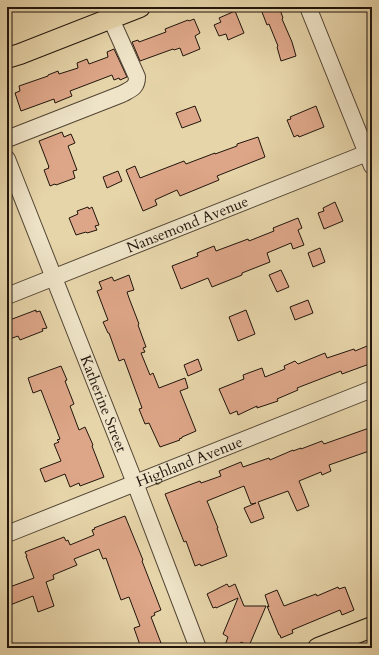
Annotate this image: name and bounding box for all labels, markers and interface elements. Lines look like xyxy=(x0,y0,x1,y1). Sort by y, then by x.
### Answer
street label: Nansemond Avenue xyxy=(123,191,251,258)
street label: Katherine Street xyxy=(75,352,132,455)
street label: Highland Avenue xyxy=(133,431,245,492)

